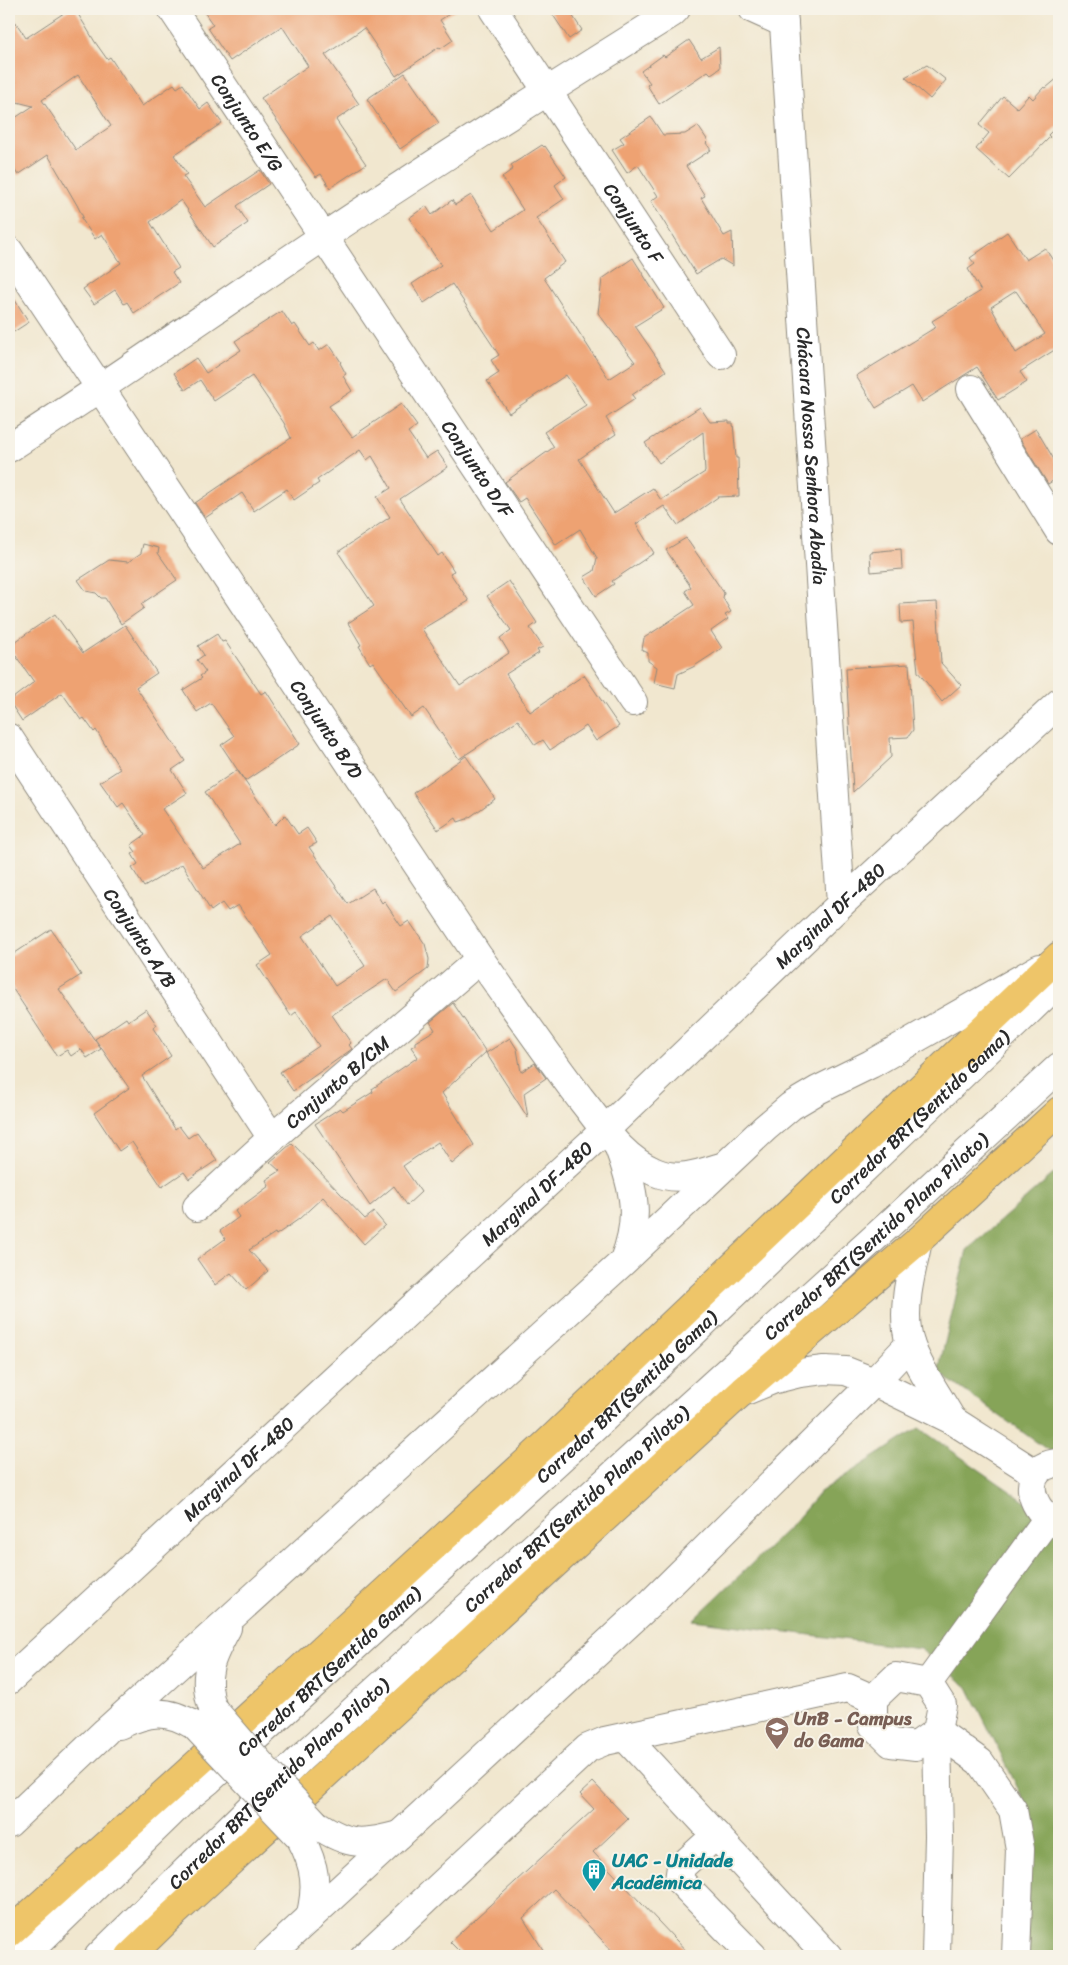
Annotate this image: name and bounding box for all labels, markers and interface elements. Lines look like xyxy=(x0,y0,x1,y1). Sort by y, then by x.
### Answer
street label: Conjunto E/G xyxy=(202,66,292,179)
street label: Conjunto F xyxy=(595,175,673,271)
street label: Chácara Nossa Senhora Abadia xyxy=(787,326,837,586)
street label: Conjunto D/F xyxy=(433,413,523,525)
street label: Conjunto B/D xyxy=(282,672,373,786)
street label: Marginal DF-480 xyxy=(766,854,893,977)
street label: Conjunto A/B xyxy=(95,881,186,995)
street label: Corredor BRT(Sentido Gama) xyxy=(820,1020,1018,1212)
street label: Conjunto B/CM xyxy=(277,1027,398,1137)
street label: Corredor BRT(Sentido Plano Piloto) xyxy=(755,1123,997,1348)
street label: Marginal DF-480 xyxy=(473,1132,601,1254)
street label: Corredor BRT(Sentido Gama) xyxy=(527,1301,726,1491)
street label: Corredor BRT(Sentido Plano Piloto) xyxy=(455,1396,698,1620)
street label: Marginal DF-480 xyxy=(174,1407,302,1529)
street label: Corredor BRT(Sentido Gama) xyxy=(228,1577,429,1764)
street label: Corredor BRT(Sentido Plano Piloto) xyxy=(159,1668,398,1897)
place label: UnB - Campus do Gama xyxy=(794,1702,913,1757)
school or university icon: UnB - Campus do Gama xyxy=(764,1716,790,1750)
place label: UAC - Unidade Acadêmica xyxy=(611,1844,734,1899)
building icon: UAC - Unidade Acadêmica xyxy=(581,1858,607,1892)

